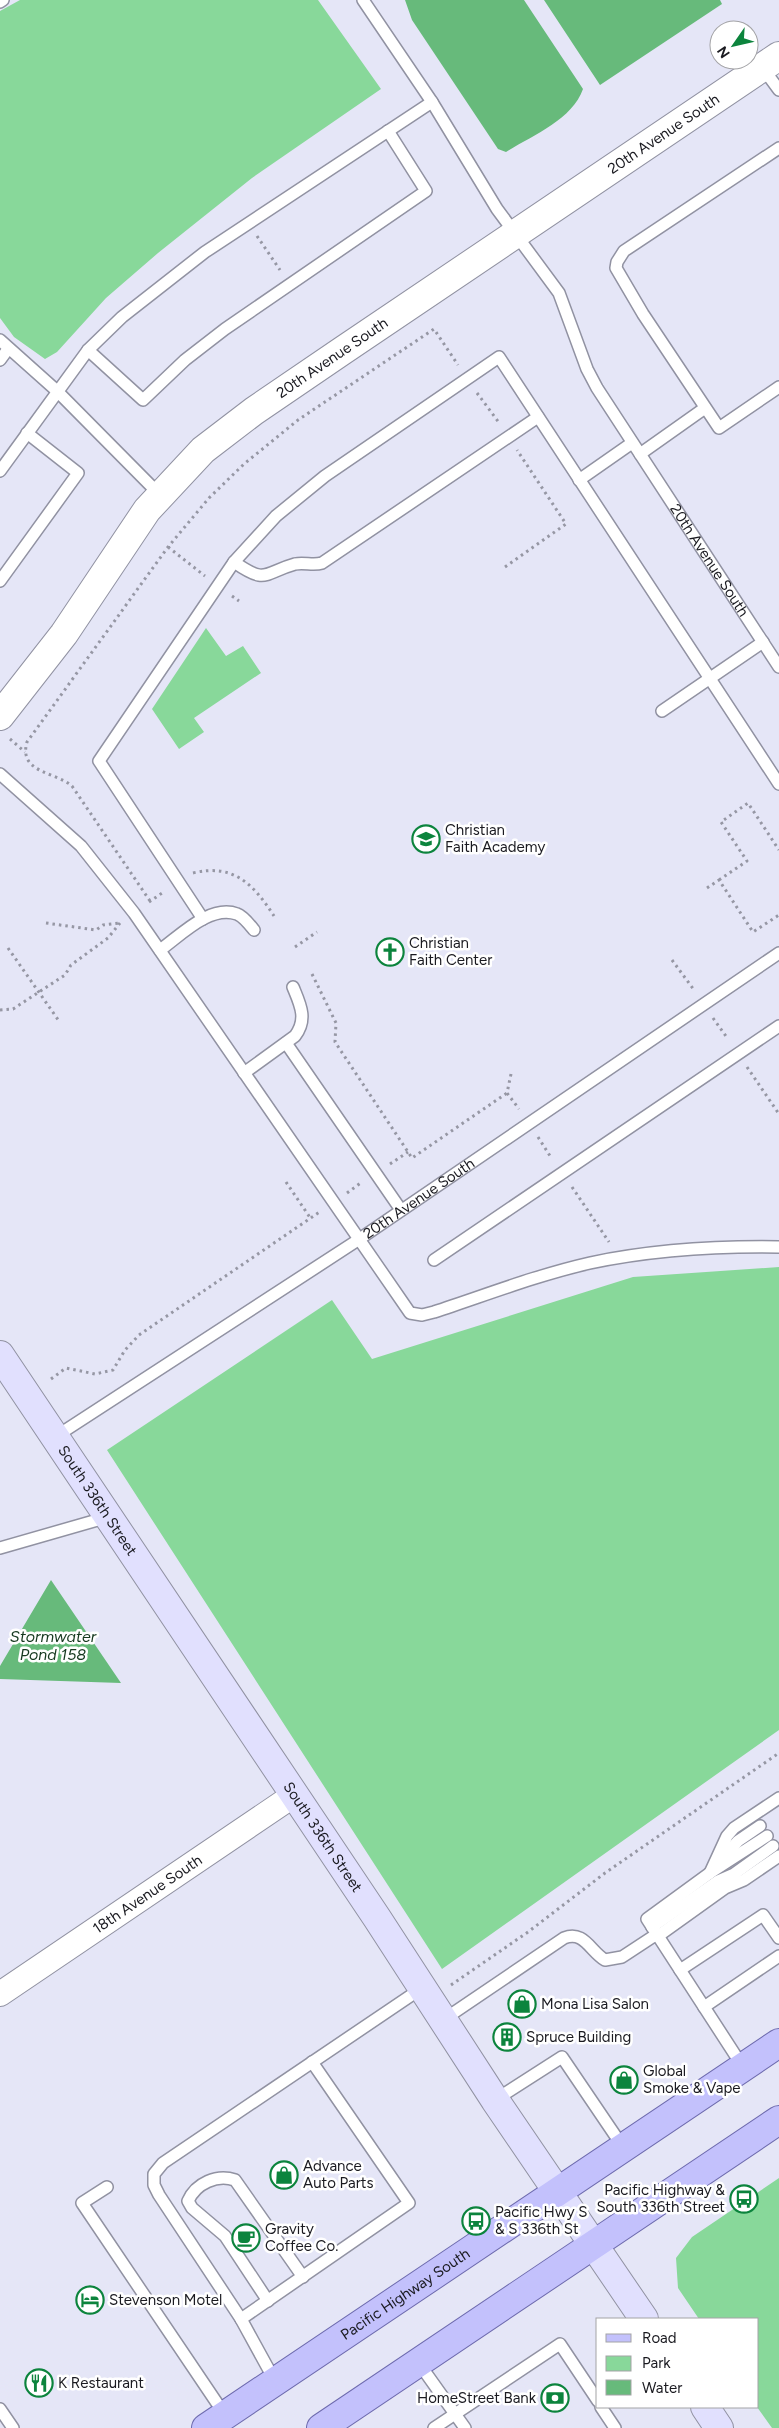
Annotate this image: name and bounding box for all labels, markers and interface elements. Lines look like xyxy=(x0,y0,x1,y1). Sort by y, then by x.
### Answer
north arrow xyxy=(709,20,759,70)
text: N xyxy=(714,43,734,61)
street label: 20th Avenue South xyxy=(604,90,723,178)
street label: 20th Avenue South xyxy=(273,314,391,402)
street label: 20th Avenue South xyxy=(666,501,753,620)
place label: Christian Faith Academy xyxy=(445,821,545,856)
school or university icon: Christian Faith Academy xyxy=(411,824,441,854)
place label: Christian Faith Center xyxy=(409,934,492,969)
church icon: Christian Faith Center xyxy=(375,937,405,967)
street label: 20th Avenue South xyxy=(360,1154,478,1243)
street label: South 336th Street xyxy=(54,1442,141,1559)
water label: Stormwater Pond 158 xyxy=(10,1627,97,1664)
street label: South 336th Street xyxy=(279,1778,366,1896)
street label: 18th Avenue South xyxy=(89,1851,205,1938)
shop icon: Mona Lisa Salon xyxy=(507,1989,537,2019)
place label: Mona Lisa Salon xyxy=(541,1995,649,2013)
building icon: Spruce Building xyxy=(492,2022,522,2052)
place label: Spruce Building xyxy=(526,2028,631,2046)
place label: Global Smoke & Vape xyxy=(643,2062,741,2097)
shop icon: Global Smoke & Vape xyxy=(609,2065,639,2095)
place label: Advance Auto Parts xyxy=(303,2157,373,2192)
shop icon: Advance Auto Parts xyxy=(269,2160,299,2190)
place label: Pacific Highway & South 336th Street xyxy=(596,2181,725,2216)
bus stop icon: Pacific Highway & South 336th Street xyxy=(729,2184,759,2214)
place label: Pacific Hwy S & S 336th St xyxy=(495,2203,587,2238)
bus stop icon: Pacific Hwy S & S 336th St xyxy=(461,2206,491,2236)
place label: Gravity Coffee Co. xyxy=(265,2220,338,2255)
cafe icon: Gravity Coffee Co. xyxy=(231,2223,261,2253)
street label: Pacific Highway South xyxy=(337,2244,473,2344)
hotel icon: Stevenson Motel xyxy=(75,2285,105,2315)
place label: Stevenson Motel xyxy=(109,2291,222,2309)
legend xyxy=(596,2318,759,2408)
text: Road xyxy=(642,2329,677,2347)
text: Park xyxy=(642,2354,671,2372)
restaurant icon: K Restaurant xyxy=(24,2368,54,2398)
place label: K Restaurant xyxy=(58,2374,144,2392)
text: Water xyxy=(642,2379,682,2397)
bank icon: HomeStreet Bank xyxy=(540,2383,570,2413)
place label: HomeStreet Bank xyxy=(417,2389,537,2407)

